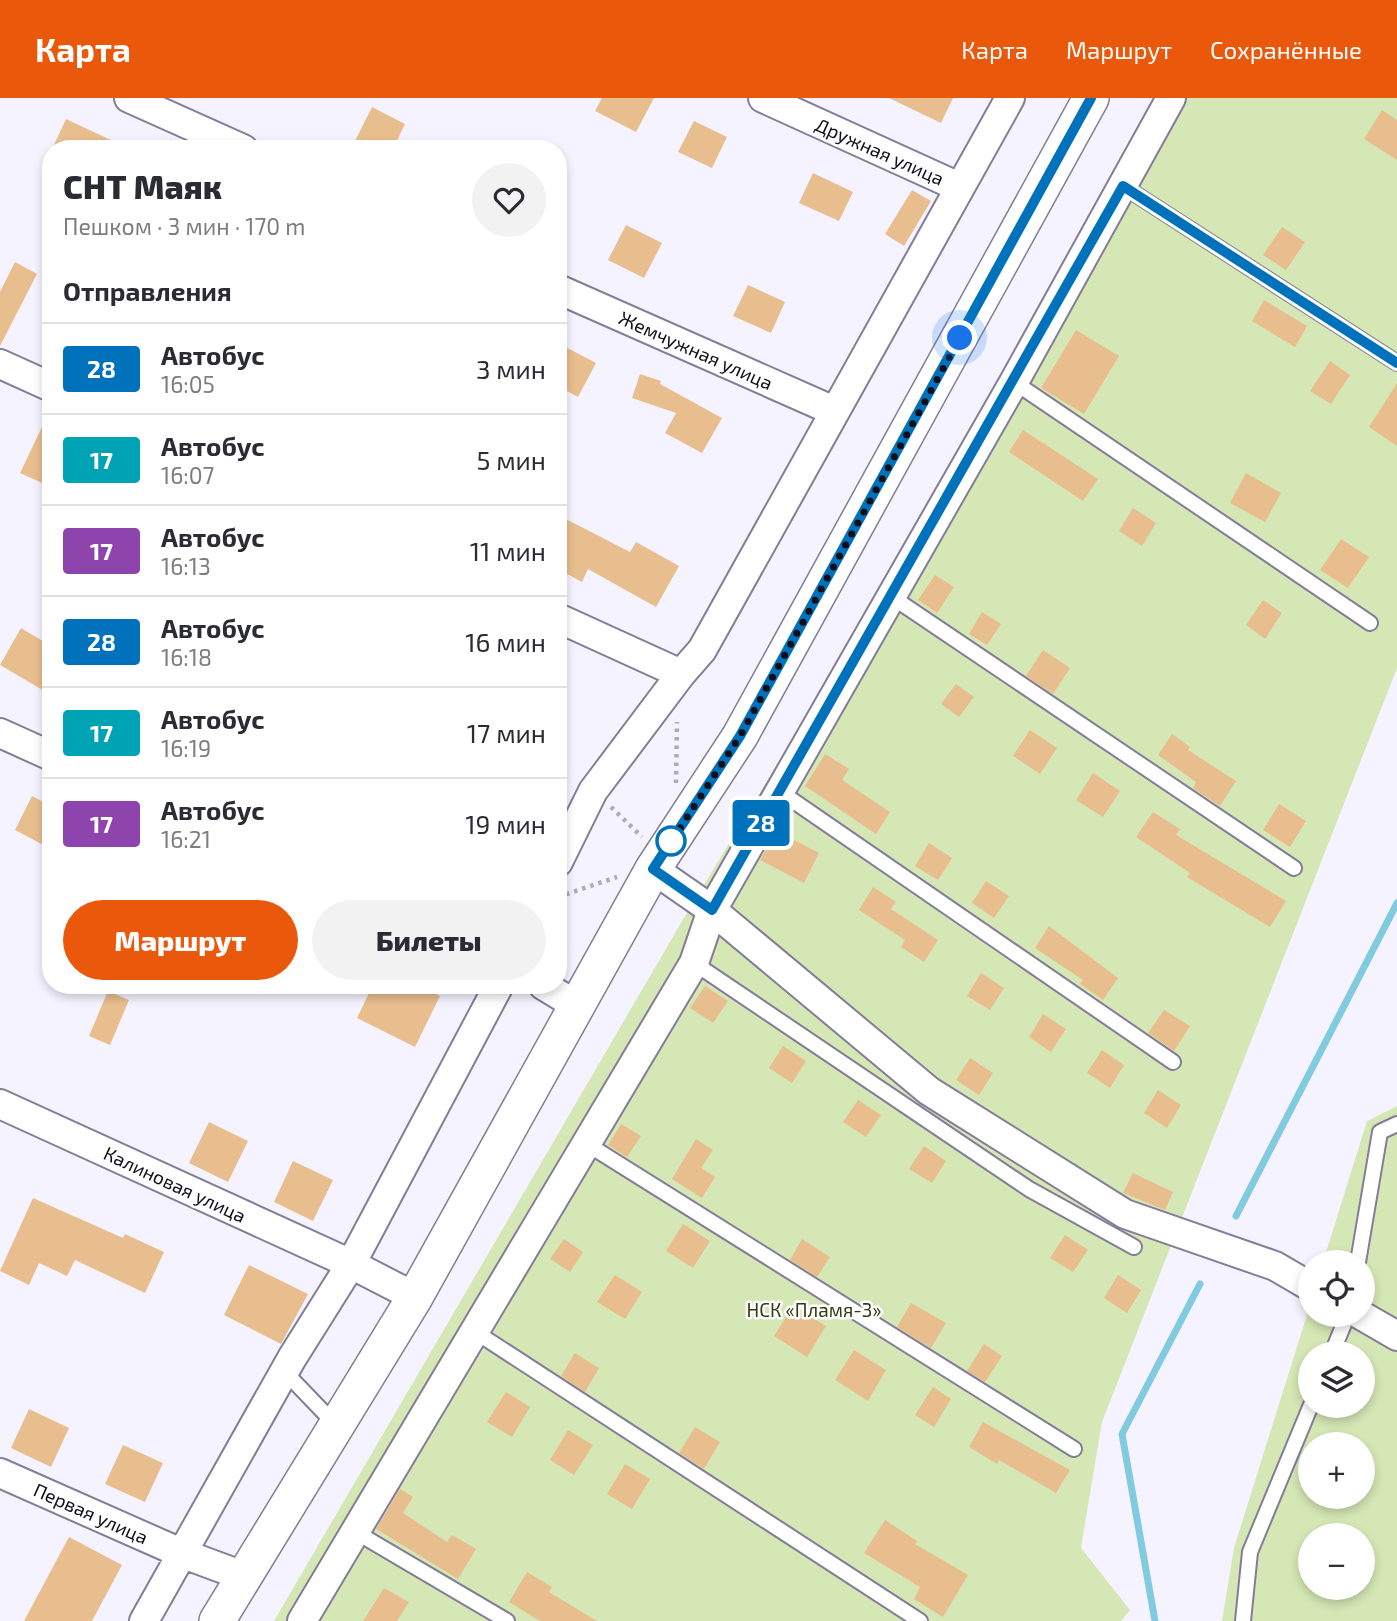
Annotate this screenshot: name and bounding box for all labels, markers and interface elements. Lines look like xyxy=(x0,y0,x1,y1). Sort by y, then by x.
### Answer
text: Карта xyxy=(35,29,131,69)
text: Карта xyxy=(961,35,1028,64)
text: Маршрут xyxy=(1066,35,1172,64)
text: Сохранённые xyxy=(1210,35,1362,64)
street label: Дружная улица xyxy=(812,112,948,191)
button: heart xyxy=(472,163,546,237)
text: СНТ Маяк xyxy=(63,166,222,206)
text: Пешком · 3 мин · 170 m xyxy=(63,212,305,240)
text: Отправления xyxy=(63,275,232,306)
street label: Жемчужная улица xyxy=(615,306,776,395)
your location xyxy=(942,320,977,355)
text: Автобус xyxy=(161,339,264,370)
text: 3 мин xyxy=(476,353,546,384)
text: 28 xyxy=(87,354,116,383)
text: 16:05 xyxy=(161,370,215,398)
text: Автобус xyxy=(161,430,264,461)
text: 5 мин xyxy=(476,444,546,475)
text: 17 xyxy=(90,445,113,474)
text: 16:07 xyxy=(161,461,214,489)
text: Автобус xyxy=(161,521,264,552)
text: 11 мин xyxy=(470,535,546,566)
text: 17 xyxy=(90,536,113,565)
text: 16:13 xyxy=(161,552,211,580)
text: Автобус xyxy=(161,612,264,643)
text: 16 мин xyxy=(465,626,546,657)
text: 28 xyxy=(87,627,116,656)
text: 16:18 xyxy=(161,643,212,671)
text: Автобус xyxy=(161,703,264,734)
text: 17 мин xyxy=(467,717,546,748)
text: 17 xyxy=(90,718,113,747)
text: 16:19 xyxy=(161,734,211,762)
text: Автобус xyxy=(161,794,264,825)
line badge: 28 xyxy=(730,800,792,846)
text: 19 мин xyxy=(465,808,546,839)
text: 28 xyxy=(747,808,775,837)
text: 17 xyxy=(90,809,113,838)
text: 16:21 xyxy=(161,825,211,853)
unlabelled marker xyxy=(656,826,686,856)
button: Маршрут xyxy=(63,900,298,980)
button: Билеты xyxy=(312,900,546,980)
street label: Калиновая улица xyxy=(100,1141,250,1228)
map controls xyxy=(1298,1250,1375,1600)
button: locate xyxy=(1298,1250,1375,1327)
park label: НСК «Пламя-3» xyxy=(746,1298,882,1321)
button: layers xyxy=(1298,1341,1375,1418)
button: + xyxy=(1298,1432,1375,1509)
street label: Первая улица xyxy=(30,1478,152,1549)
button: − xyxy=(1298,1523,1375,1600)

